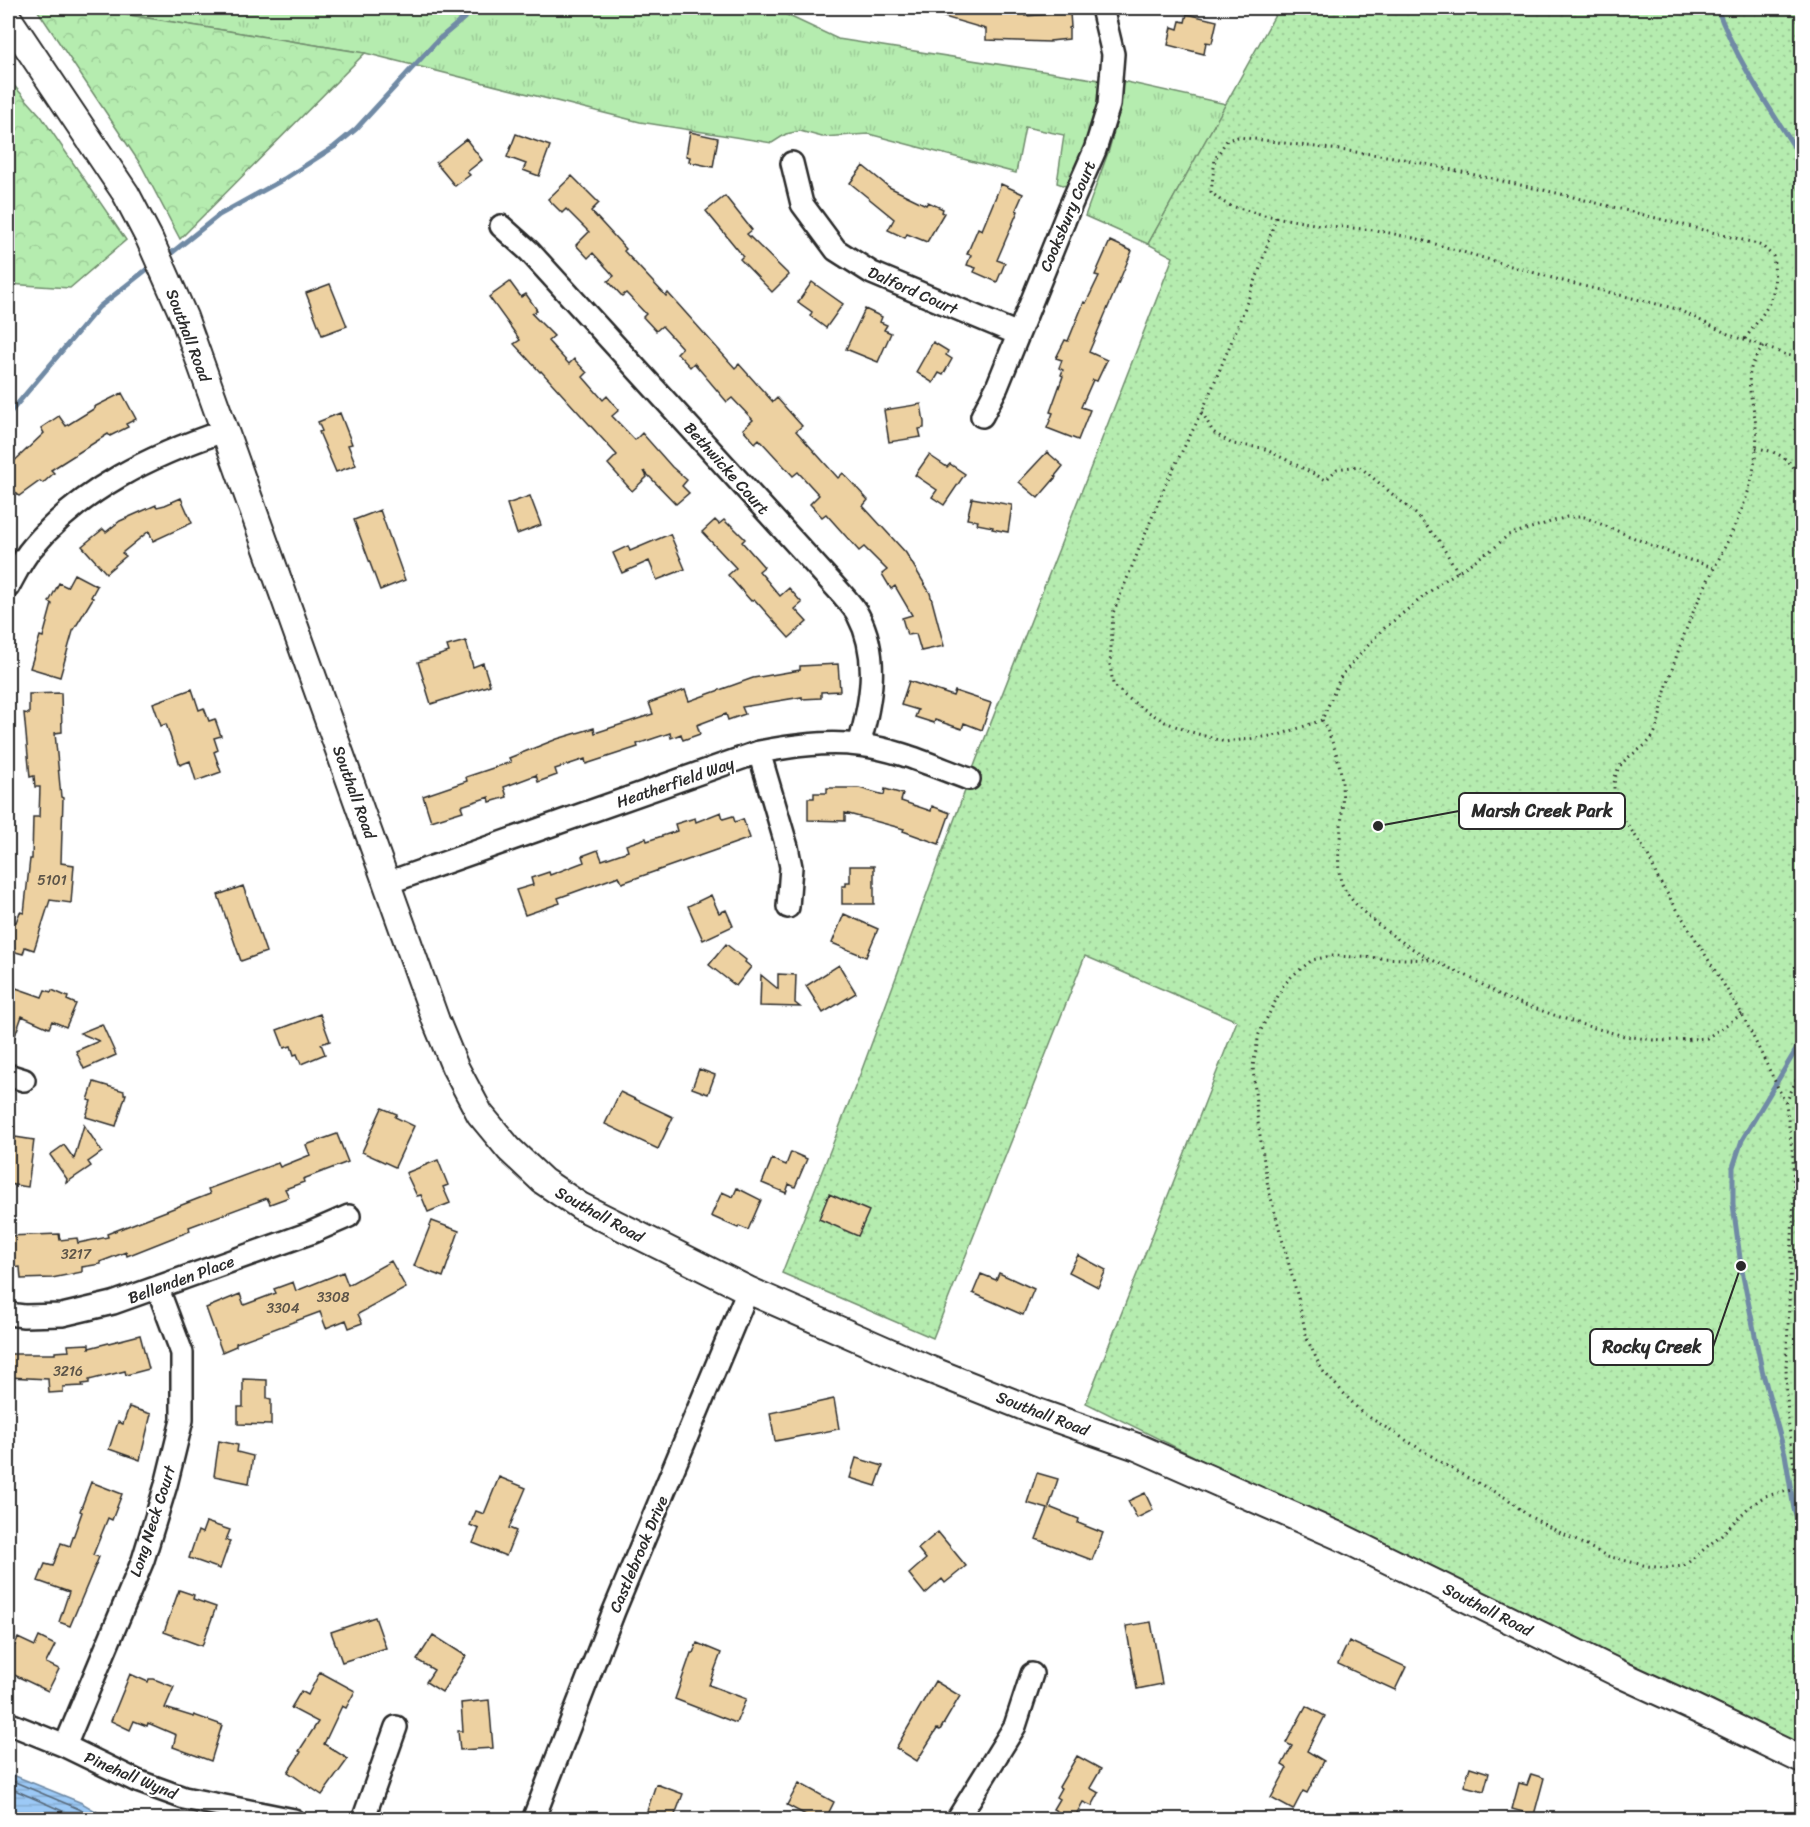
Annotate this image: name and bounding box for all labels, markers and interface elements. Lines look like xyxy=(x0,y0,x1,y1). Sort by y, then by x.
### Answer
street label: Cooksbury Court xyxy=(1031,156,1104,276)
street label: Dalford Court xyxy=(863,258,963,323)
street label: Southall Road xyxy=(157,284,220,387)
street label: Bethwicke Court xyxy=(676,415,777,522)
street label: Southall Road xyxy=(324,741,385,845)
street label: Heatherfield Way xyxy=(612,748,739,816)
callout: Marsh Creek Park xyxy=(1459,793,1625,829)
text: Marsh Creek Park xyxy=(1470,795,1613,827)
house number: 5101 xyxy=(37,868,67,893)
street label: Southall Road xyxy=(550,1178,651,1252)
house number: 3217 xyxy=(61,1242,92,1267)
street label: Bellenden Place xyxy=(124,1247,239,1312)
house number: 3308 xyxy=(317,1285,350,1310)
house number: 3304 xyxy=(267,1296,300,1321)
callout: Rocky Creek xyxy=(1590,1329,1713,1365)
text: Rocky Creek xyxy=(1601,1331,1702,1363)
house number: 3216 xyxy=(53,1359,83,1384)
street label: Southall Road xyxy=(992,1382,1095,1445)
street label: Long Neck Court xyxy=(121,1461,184,1581)
street label: Castlebrook Drive xyxy=(601,1491,676,1617)
street label: Southall Road xyxy=(1438,1574,1539,1645)
street label: Pinehall Wynd xyxy=(80,1743,183,1809)

